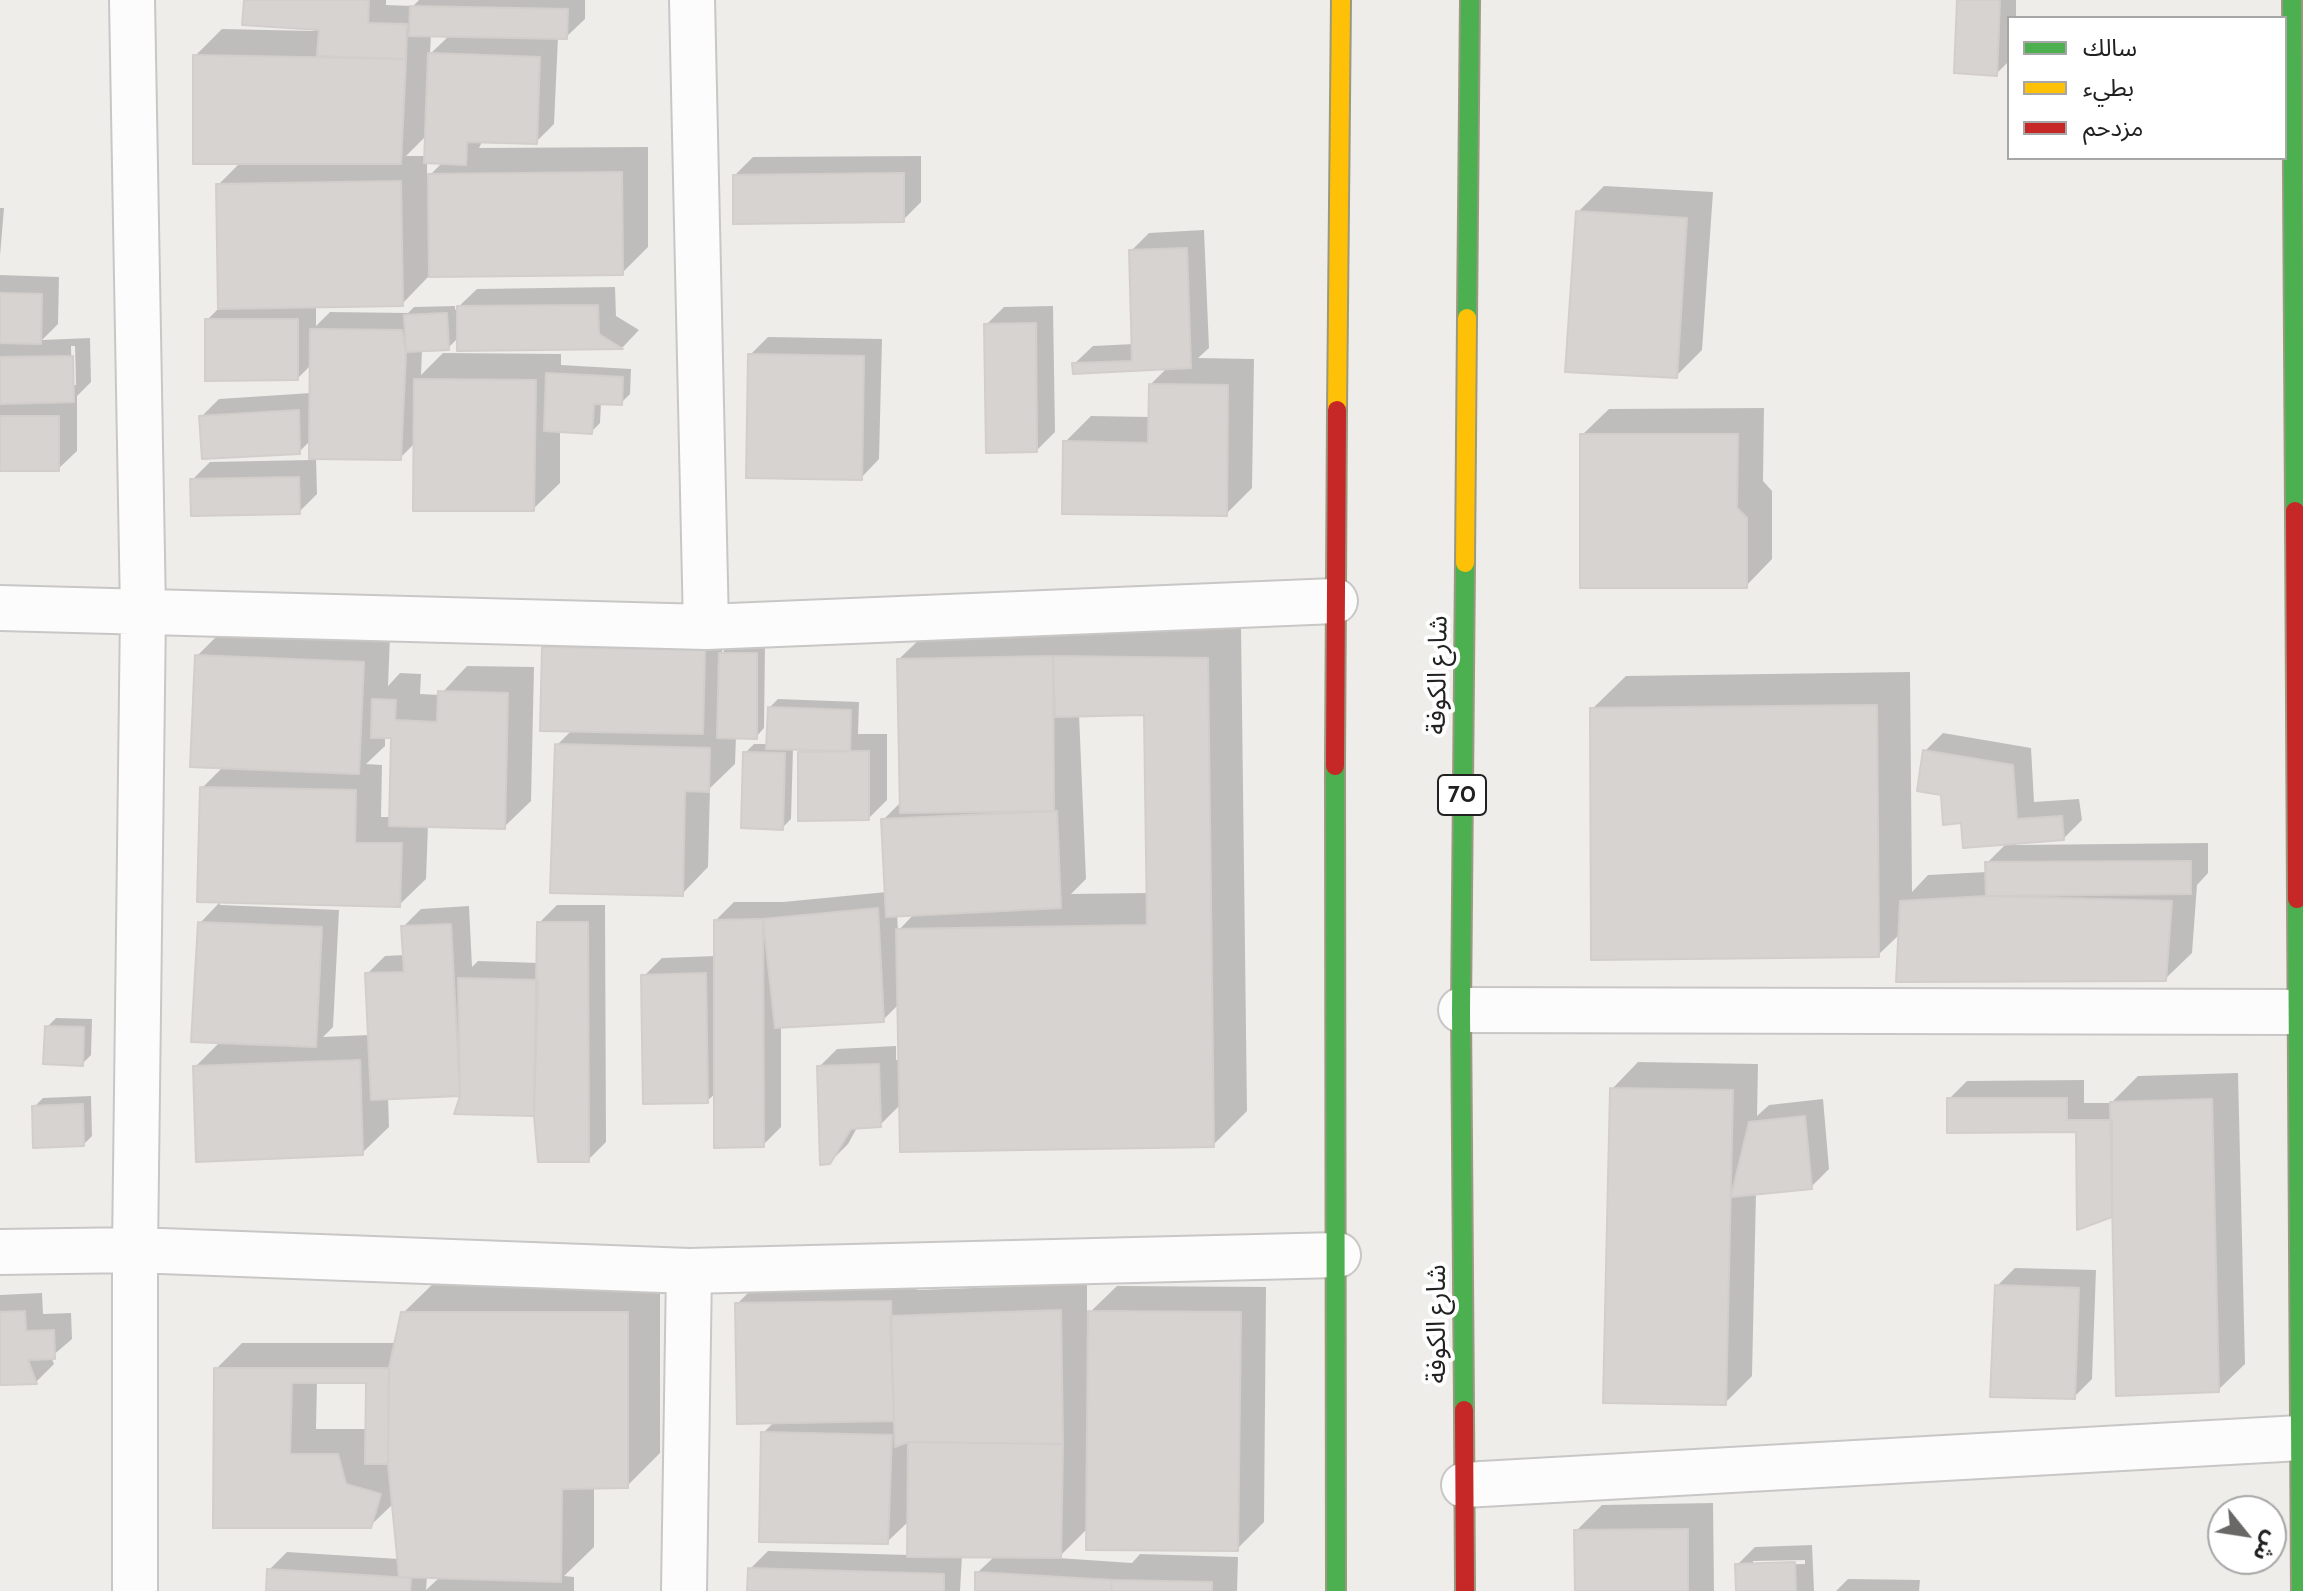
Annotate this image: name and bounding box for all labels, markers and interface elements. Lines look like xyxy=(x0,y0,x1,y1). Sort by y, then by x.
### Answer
legend xyxy=(2007,16,2287,160)
text: سالك xyxy=(2083,33,2137,62)
text: بطيء xyxy=(2083,73,2134,102)
text: مزدحم xyxy=(2083,113,2143,142)
street label: شارع الكوفة xyxy=(1421,615,1455,735)
road number: 70 xyxy=(1438,775,1486,815)
street label: شارع الكوفة xyxy=(1421,1264,1453,1384)
north arrow xyxy=(2207,1495,2287,1575)
text: ش xyxy=(2247,1526,2286,1566)

